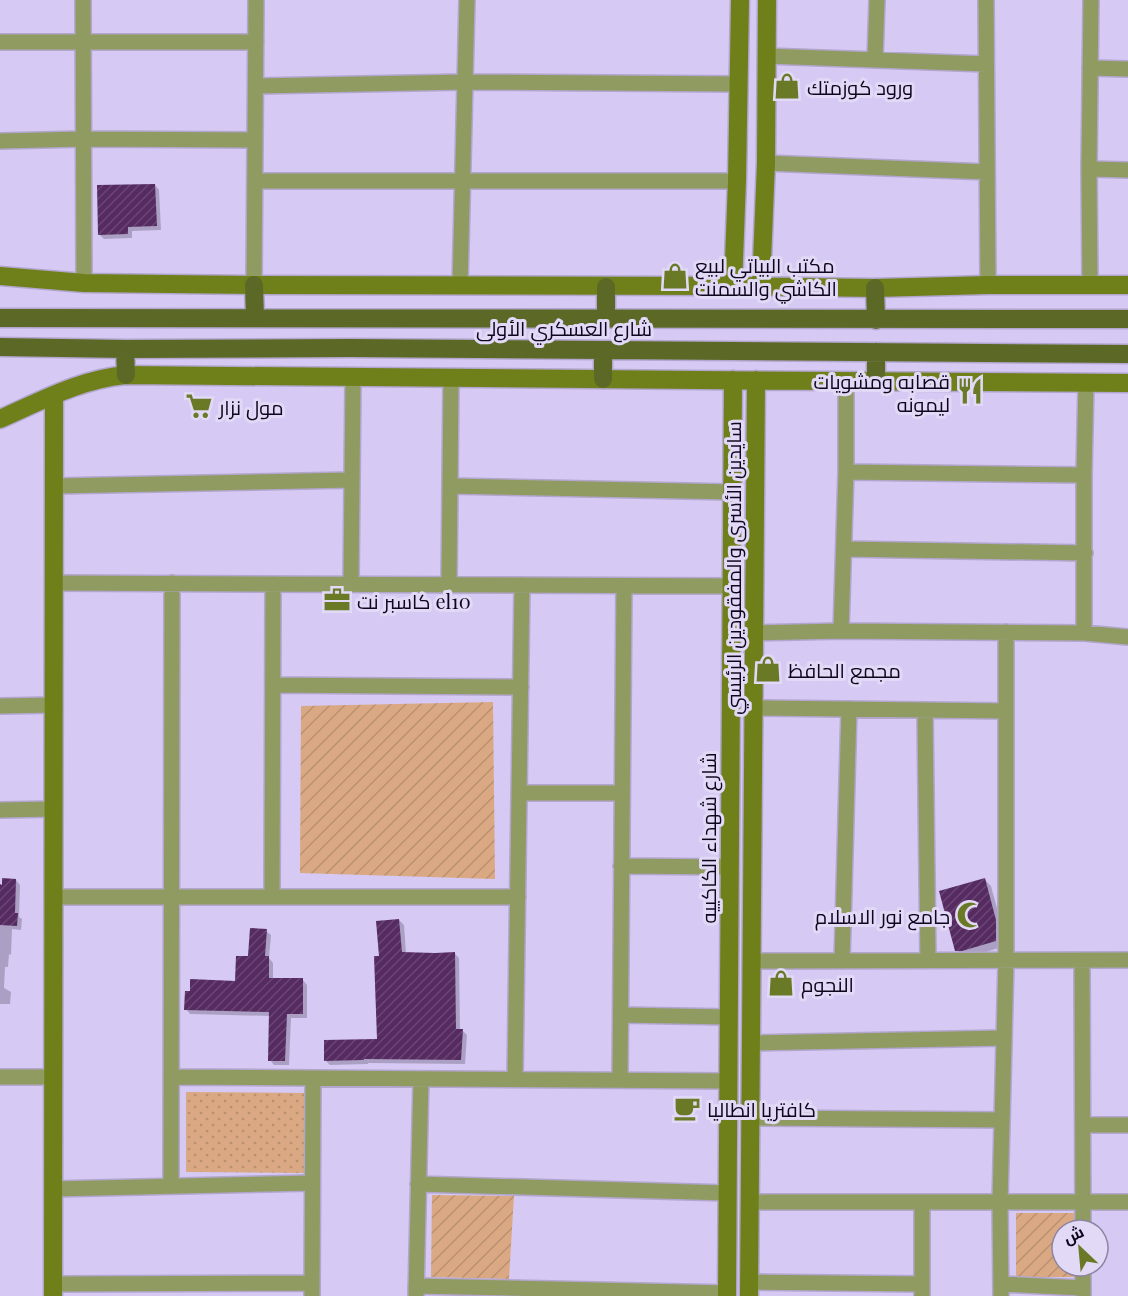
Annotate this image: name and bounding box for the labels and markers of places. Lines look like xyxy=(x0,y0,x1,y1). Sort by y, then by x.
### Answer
shop icon: ورود كوزمتك xyxy=(772,71,802,101)
place label: ورود كوزمتك xyxy=(807,73,913,100)
place label: مكتب البياتي لبيع الكاشي والسمنت xyxy=(695,251,837,304)
shop icon: مكتب البياتي لبيع الكاشي والسمنت xyxy=(660,261,690,291)
place label: قصابه ومشويات ليمونه xyxy=(813,367,950,417)
restaurant icon: قصابه ومشويات ليمونه xyxy=(955,376,985,406)
supermarket icon: مول نزار xyxy=(184,391,214,421)
place label: مول نزار xyxy=(218,393,284,421)
office icon: كاسبر نت el10 xyxy=(322,585,352,615)
place label: كاسبر نت el10 xyxy=(357,587,471,614)
shop icon: مجمع الحافظ xyxy=(753,654,783,684)
place label: مجمع الحافظ xyxy=(788,656,901,685)
mosque icon: جامع نور الاسلام xyxy=(955,900,985,930)
place label: جامع نور الاسلام xyxy=(815,902,950,931)
shop icon: النجوم xyxy=(766,968,796,998)
place label: النجوم xyxy=(801,970,854,999)
cafe icon: كافتريا انطاليا xyxy=(672,1093,702,1123)
place label: كافتريا انطاليا xyxy=(707,1095,816,1122)

